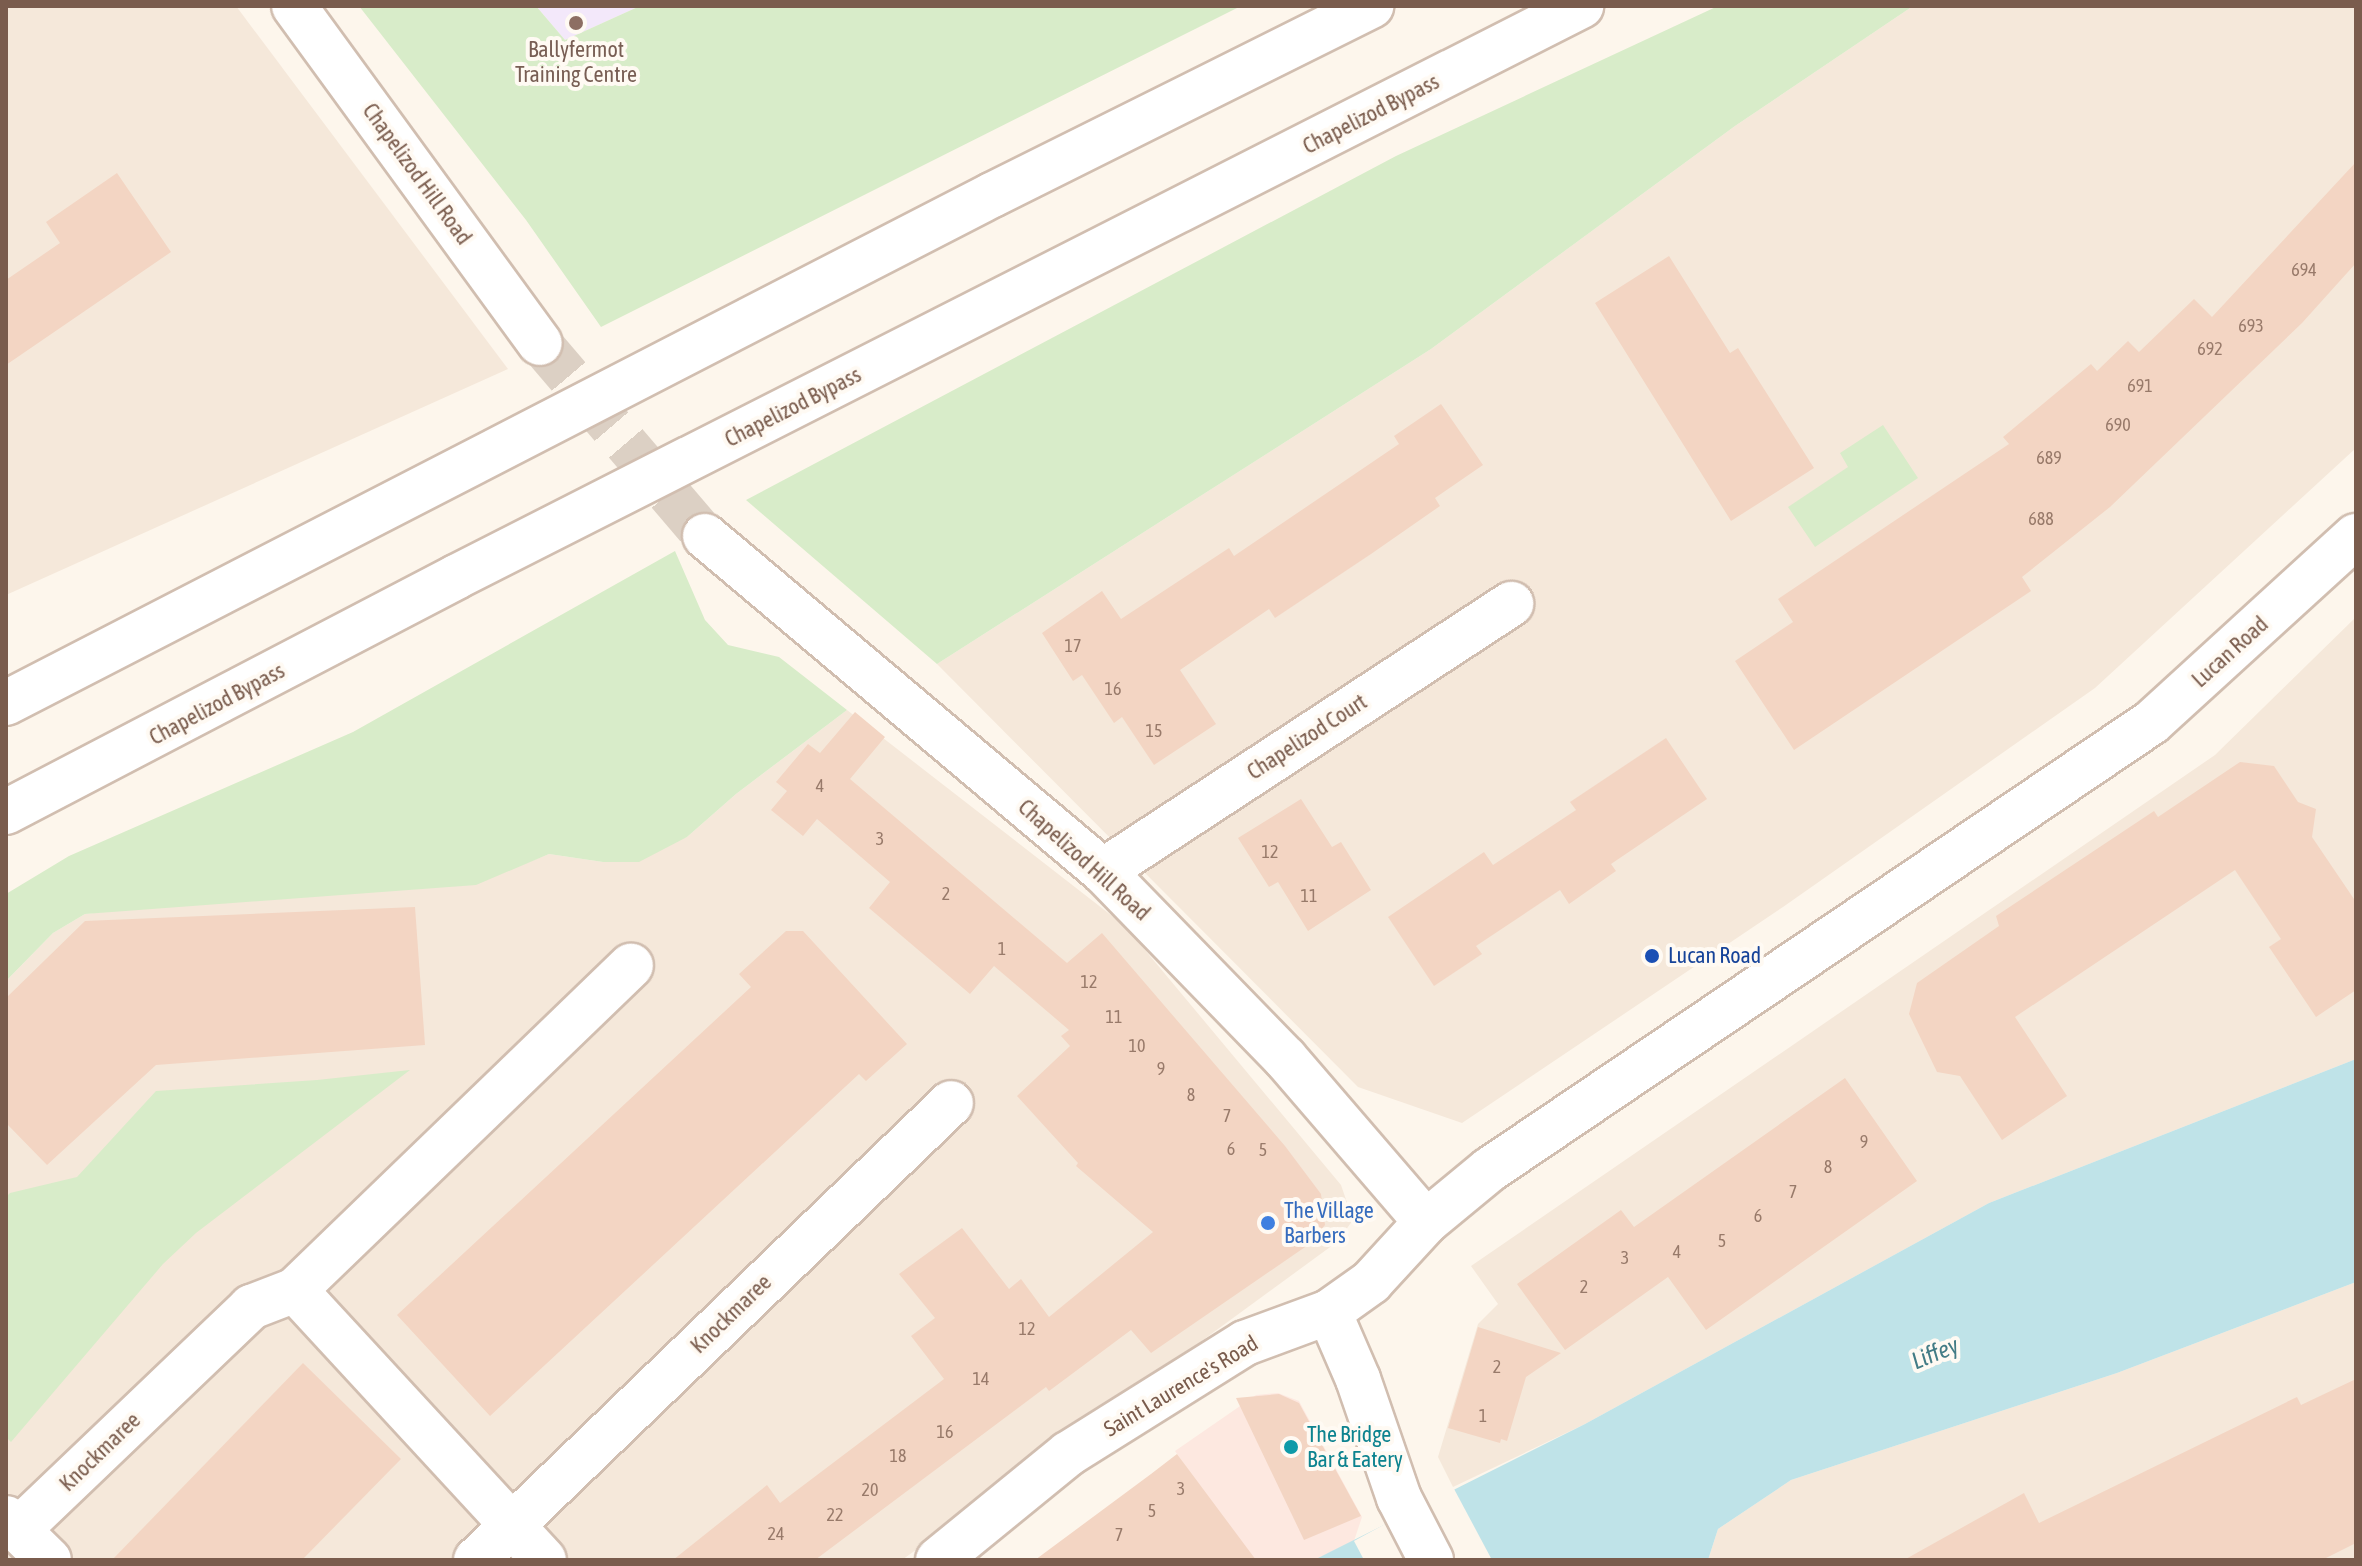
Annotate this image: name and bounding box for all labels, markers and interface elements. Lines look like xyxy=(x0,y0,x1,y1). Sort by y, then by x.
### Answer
marker: Ballyfermot Training Centre xyxy=(567,14,585,32)
place label: Ballyfermot Training Centre xyxy=(515,36,637,88)
street label: Chapelizod Bypass xyxy=(1299,68,1443,160)
street label: Chapelizod Hill Road xyxy=(357,98,477,250)
house number: 694 xyxy=(2291,259,2317,281)
house number: 693 xyxy=(2238,315,2264,337)
house number: 692 xyxy=(2197,338,2223,360)
street label: Chapelizod Bypass xyxy=(721,361,865,453)
house number: 691 xyxy=(2127,375,2153,397)
house number: 690 xyxy=(2105,414,2131,436)
house number: 689 xyxy=(2036,447,2062,469)
house number: 688 xyxy=(2028,508,2054,530)
street label: Lucan Road xyxy=(2187,611,2273,693)
house number: 17 xyxy=(1065,635,1081,657)
street label: Chapelizod Bypass xyxy=(145,657,289,751)
house number: 16 xyxy=(1105,678,1121,700)
street label: Chapelizod Court xyxy=(1242,689,1372,785)
house number: 15 xyxy=(1146,720,1162,742)
house number: 4 xyxy=(816,775,824,797)
street label: Chapelizod Hill Road xyxy=(1013,794,1155,926)
house number: 3 xyxy=(876,828,884,850)
house number: 12 xyxy=(1262,841,1278,863)
house number: 2 xyxy=(942,883,950,905)
house number: 11 xyxy=(1301,885,1317,907)
house number: 1 xyxy=(998,938,1006,960)
place label: Lucan Road xyxy=(1668,943,1761,969)
marker: Lucan Road xyxy=(1643,947,1661,965)
house number: 12 xyxy=(1081,971,1097,993)
house number: 11 xyxy=(1106,1006,1122,1028)
house number: 10 xyxy=(1129,1035,1145,1057)
house number: 9 xyxy=(1157,1058,1165,1080)
house number: 8 xyxy=(1187,1084,1195,1106)
house number: 7 xyxy=(1223,1105,1231,1127)
house number: 9 xyxy=(1860,1131,1868,1153)
house number: 6 xyxy=(1227,1138,1235,1160)
house number: 5 xyxy=(1259,1139,1267,1161)
house number: 8 xyxy=(1824,1156,1832,1178)
house number: 7 xyxy=(1789,1181,1797,1203)
place label: The Village Barbers xyxy=(1284,1197,1374,1248)
house number: 6 xyxy=(1754,1205,1762,1227)
marker: The Village Barbers xyxy=(1259,1214,1277,1232)
house number: 5 xyxy=(1718,1230,1726,1252)
house number: 4 xyxy=(1673,1241,1681,1263)
house number: 3 xyxy=(1621,1247,1629,1269)
street label: Knockmaree xyxy=(685,1269,777,1359)
house number: 2 xyxy=(1580,1276,1588,1298)
house number: 12 xyxy=(1019,1318,1035,1340)
street label: Saint Laurence's Road xyxy=(1099,1330,1263,1442)
water label: Liffey xyxy=(1907,1331,1963,1375)
house number: 2 xyxy=(1493,1356,1501,1378)
house number: 14 xyxy=(973,1368,989,1390)
house number: 1 xyxy=(1479,1405,1487,1427)
street label: Knockmaree xyxy=(54,1407,146,1497)
house number: 16 xyxy=(937,1421,953,1443)
place label: The Bridge Bar & Eatery xyxy=(1307,1421,1403,1472)
marker: The Bridge Bar & Eatery xyxy=(1282,1438,1300,1456)
house number: 18 xyxy=(890,1445,906,1467)
house number: 3 xyxy=(1177,1478,1185,1500)
house number: 20 xyxy=(862,1479,878,1501)
house number: 5 xyxy=(1148,1500,1156,1522)
house number: 22 xyxy=(827,1504,843,1526)
house number: 24 xyxy=(768,1523,784,1545)
house number: 7 xyxy=(1115,1524,1123,1546)

